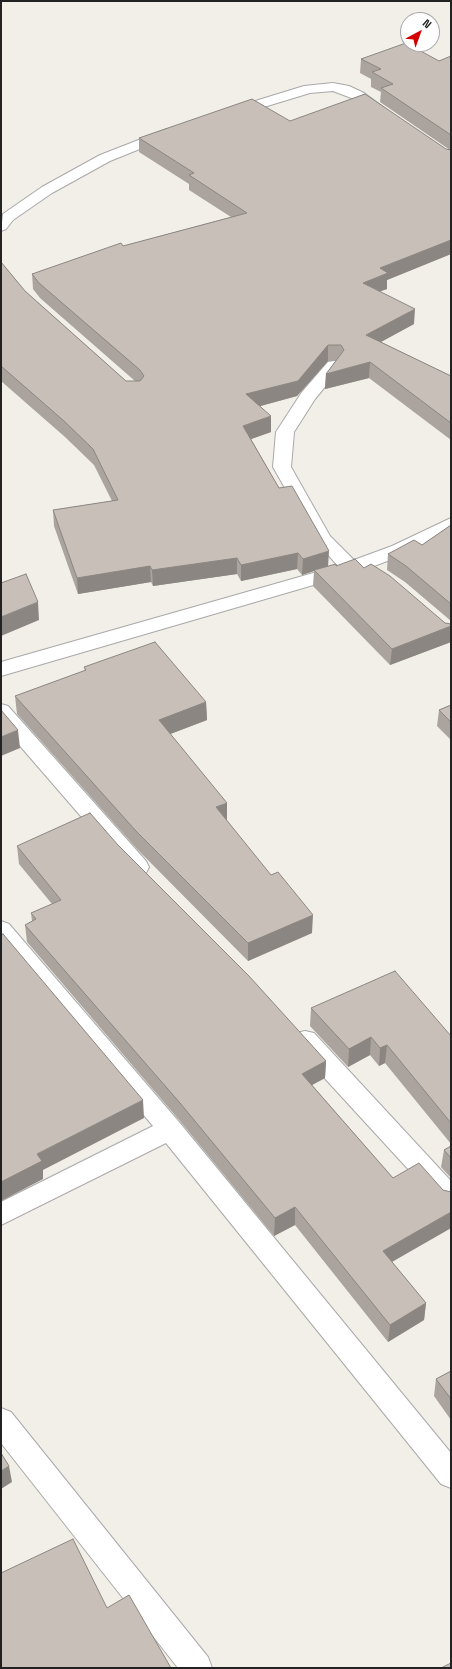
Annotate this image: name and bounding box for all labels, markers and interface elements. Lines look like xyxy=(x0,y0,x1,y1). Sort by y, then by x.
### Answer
north arrow xyxy=(400,12,440,52)
text: N xyxy=(420,16,435,31)

